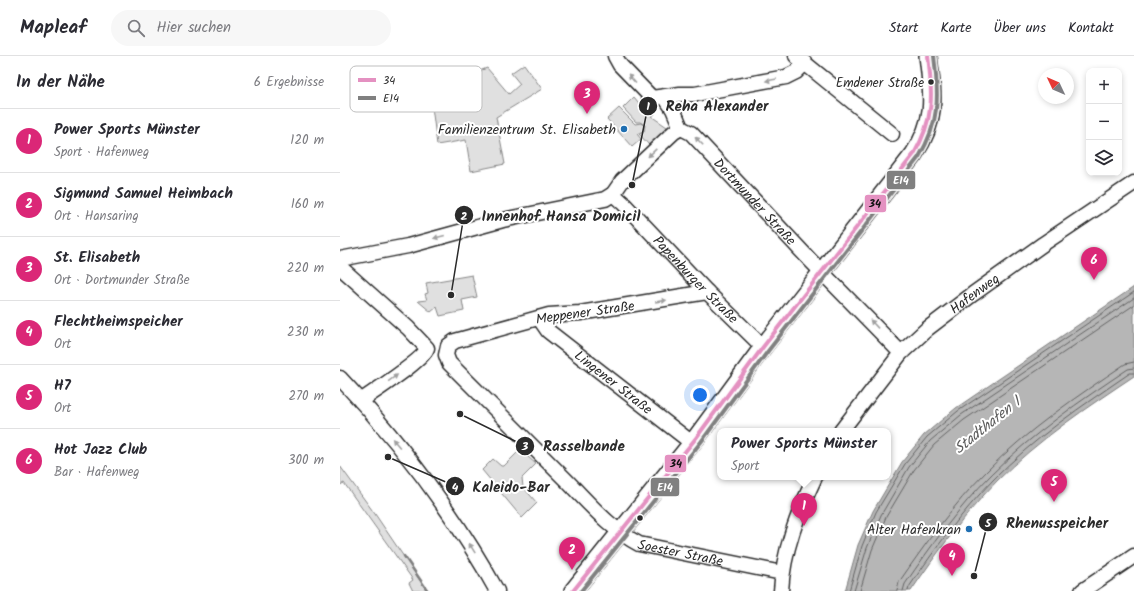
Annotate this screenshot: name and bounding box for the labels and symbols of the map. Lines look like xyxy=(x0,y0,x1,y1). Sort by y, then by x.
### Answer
legend xyxy=(350,66,482,112)
north arrow xyxy=(1038,68,1074,104)
text: 34 xyxy=(383,72,395,90)
place label: Emdener Straße xyxy=(836,73,924,94)
one-way arrow xyxy=(628,74,637,83)
one-way arrow xyxy=(765,77,777,83)
marker: Emdener Straße xyxy=(926,77,936,87)
pin: 3 xyxy=(574,81,600,114)
text: E14 xyxy=(383,90,399,108)
callout: Reha Alexander xyxy=(638,92,777,119)
text: Reha Alexander xyxy=(666,95,769,119)
text: 1 xyxy=(646,97,650,116)
place label: Familienzentrum St. Elisabeth xyxy=(438,119,616,141)
marker: Familienzentrum St. Elisabeth xyxy=(619,124,629,134)
one-way arrow xyxy=(694,136,704,146)
one-way arrow xyxy=(647,148,657,158)
street label: Dortmunder Straße xyxy=(708,153,802,251)
line badge: E14 xyxy=(886,170,916,190)
text: E14 xyxy=(893,172,909,190)
line badge: 34 xyxy=(864,194,887,213)
text: 34 xyxy=(868,195,881,213)
callout: Innenhof Hansa Domicil xyxy=(454,202,649,229)
text: Innenhof Hansa Domicil xyxy=(482,205,640,229)
text: 2 xyxy=(461,207,468,226)
street label: Papenburger Straße xyxy=(647,231,744,330)
one-way arrow xyxy=(433,234,445,240)
pin: 6 xyxy=(1081,247,1107,280)
street label: Hafenweg xyxy=(945,268,1004,320)
street label: Meppener Straße xyxy=(534,295,637,331)
one-way arrow xyxy=(655,298,667,304)
one-way arrow xyxy=(870,320,879,329)
street label: Lingener Straße xyxy=(569,345,657,421)
one-way arrow xyxy=(387,374,398,382)
your location xyxy=(690,385,710,405)
water label: Stadthafen 1 xyxy=(949,390,1028,460)
callout: Rasselbande xyxy=(515,432,633,459)
text: Rasselbande xyxy=(543,435,626,459)
text: 3 xyxy=(521,437,529,456)
one-way arrow xyxy=(392,438,401,448)
line badge: 34 xyxy=(664,454,687,473)
text: 34 xyxy=(669,455,682,473)
pin: 5 xyxy=(1041,469,1067,502)
callout: Kaleido-Bar xyxy=(445,473,558,500)
text: Kaleido-Bar xyxy=(472,476,550,500)
line badge: E14 xyxy=(650,477,680,497)
text: 4 xyxy=(452,478,459,497)
text: E14 xyxy=(657,479,673,497)
pin: 1 xyxy=(791,493,817,526)
callout: Rhenusspeicher xyxy=(978,509,1116,536)
text: Rhenusspeicher xyxy=(1006,512,1109,536)
unlabelled marker xyxy=(635,513,645,523)
text: 5 xyxy=(984,514,992,533)
place label: Alter Hafenkran xyxy=(867,519,961,541)
marker: Alter Hafenkran xyxy=(964,524,974,534)
street label: Soester Straße xyxy=(636,534,726,573)
pin: 2 xyxy=(559,537,585,570)
one-way arrow xyxy=(469,542,476,554)
pin: 4 xyxy=(939,543,965,576)

